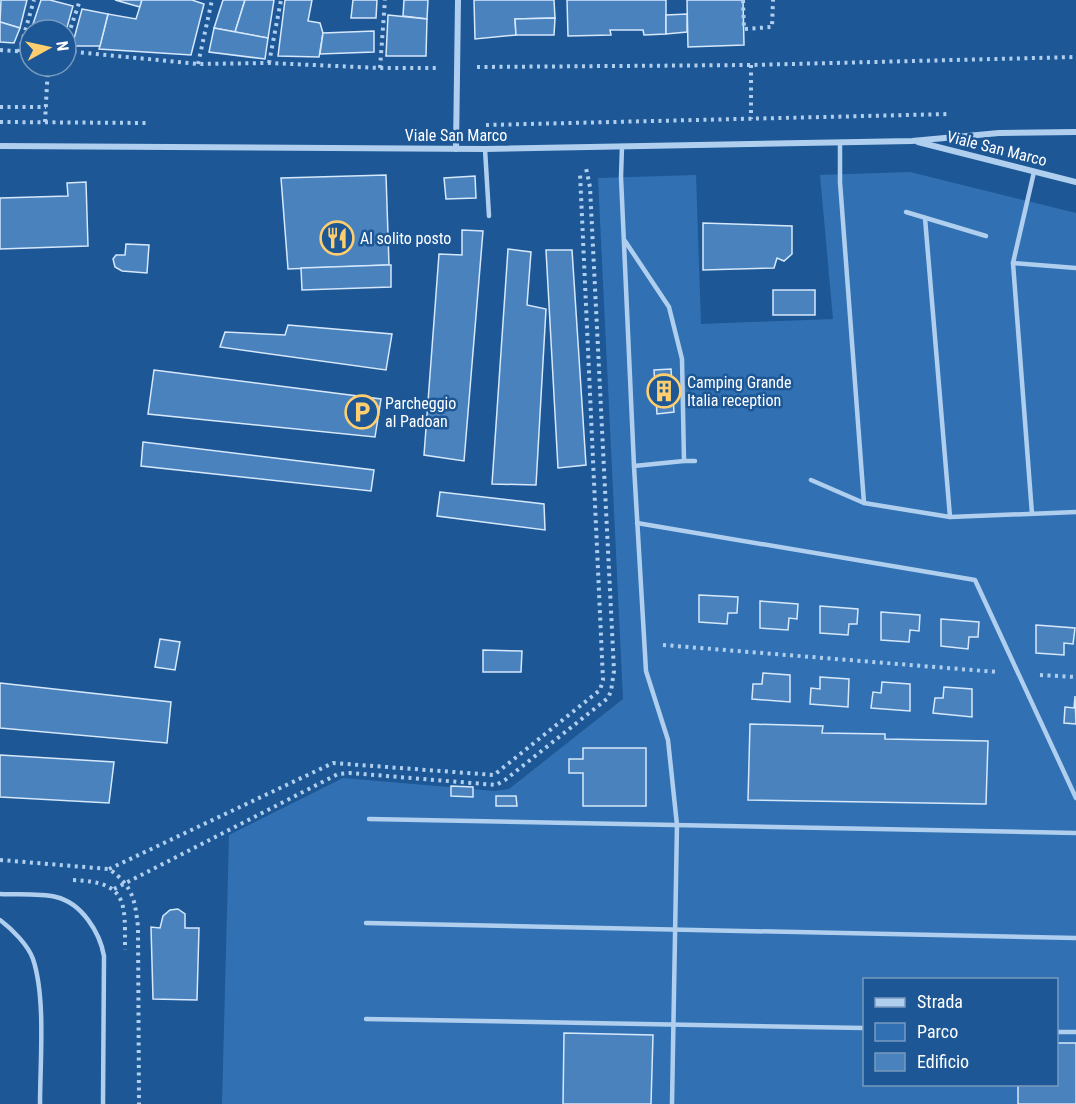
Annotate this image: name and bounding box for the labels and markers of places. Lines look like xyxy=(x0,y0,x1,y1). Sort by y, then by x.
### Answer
restaurant icon: Al solito posto xyxy=(319,220,355,256)
place label: Al solito posto xyxy=(360,229,451,248)
building icon: Camping Grande Italia reception xyxy=(646,373,682,409)
place label: Camping Grande Italia reception xyxy=(687,373,792,410)
parking icon: Parcheggio al Padoan xyxy=(344,394,380,430)
place label: Parcheggio al Padoan xyxy=(385,394,456,431)

